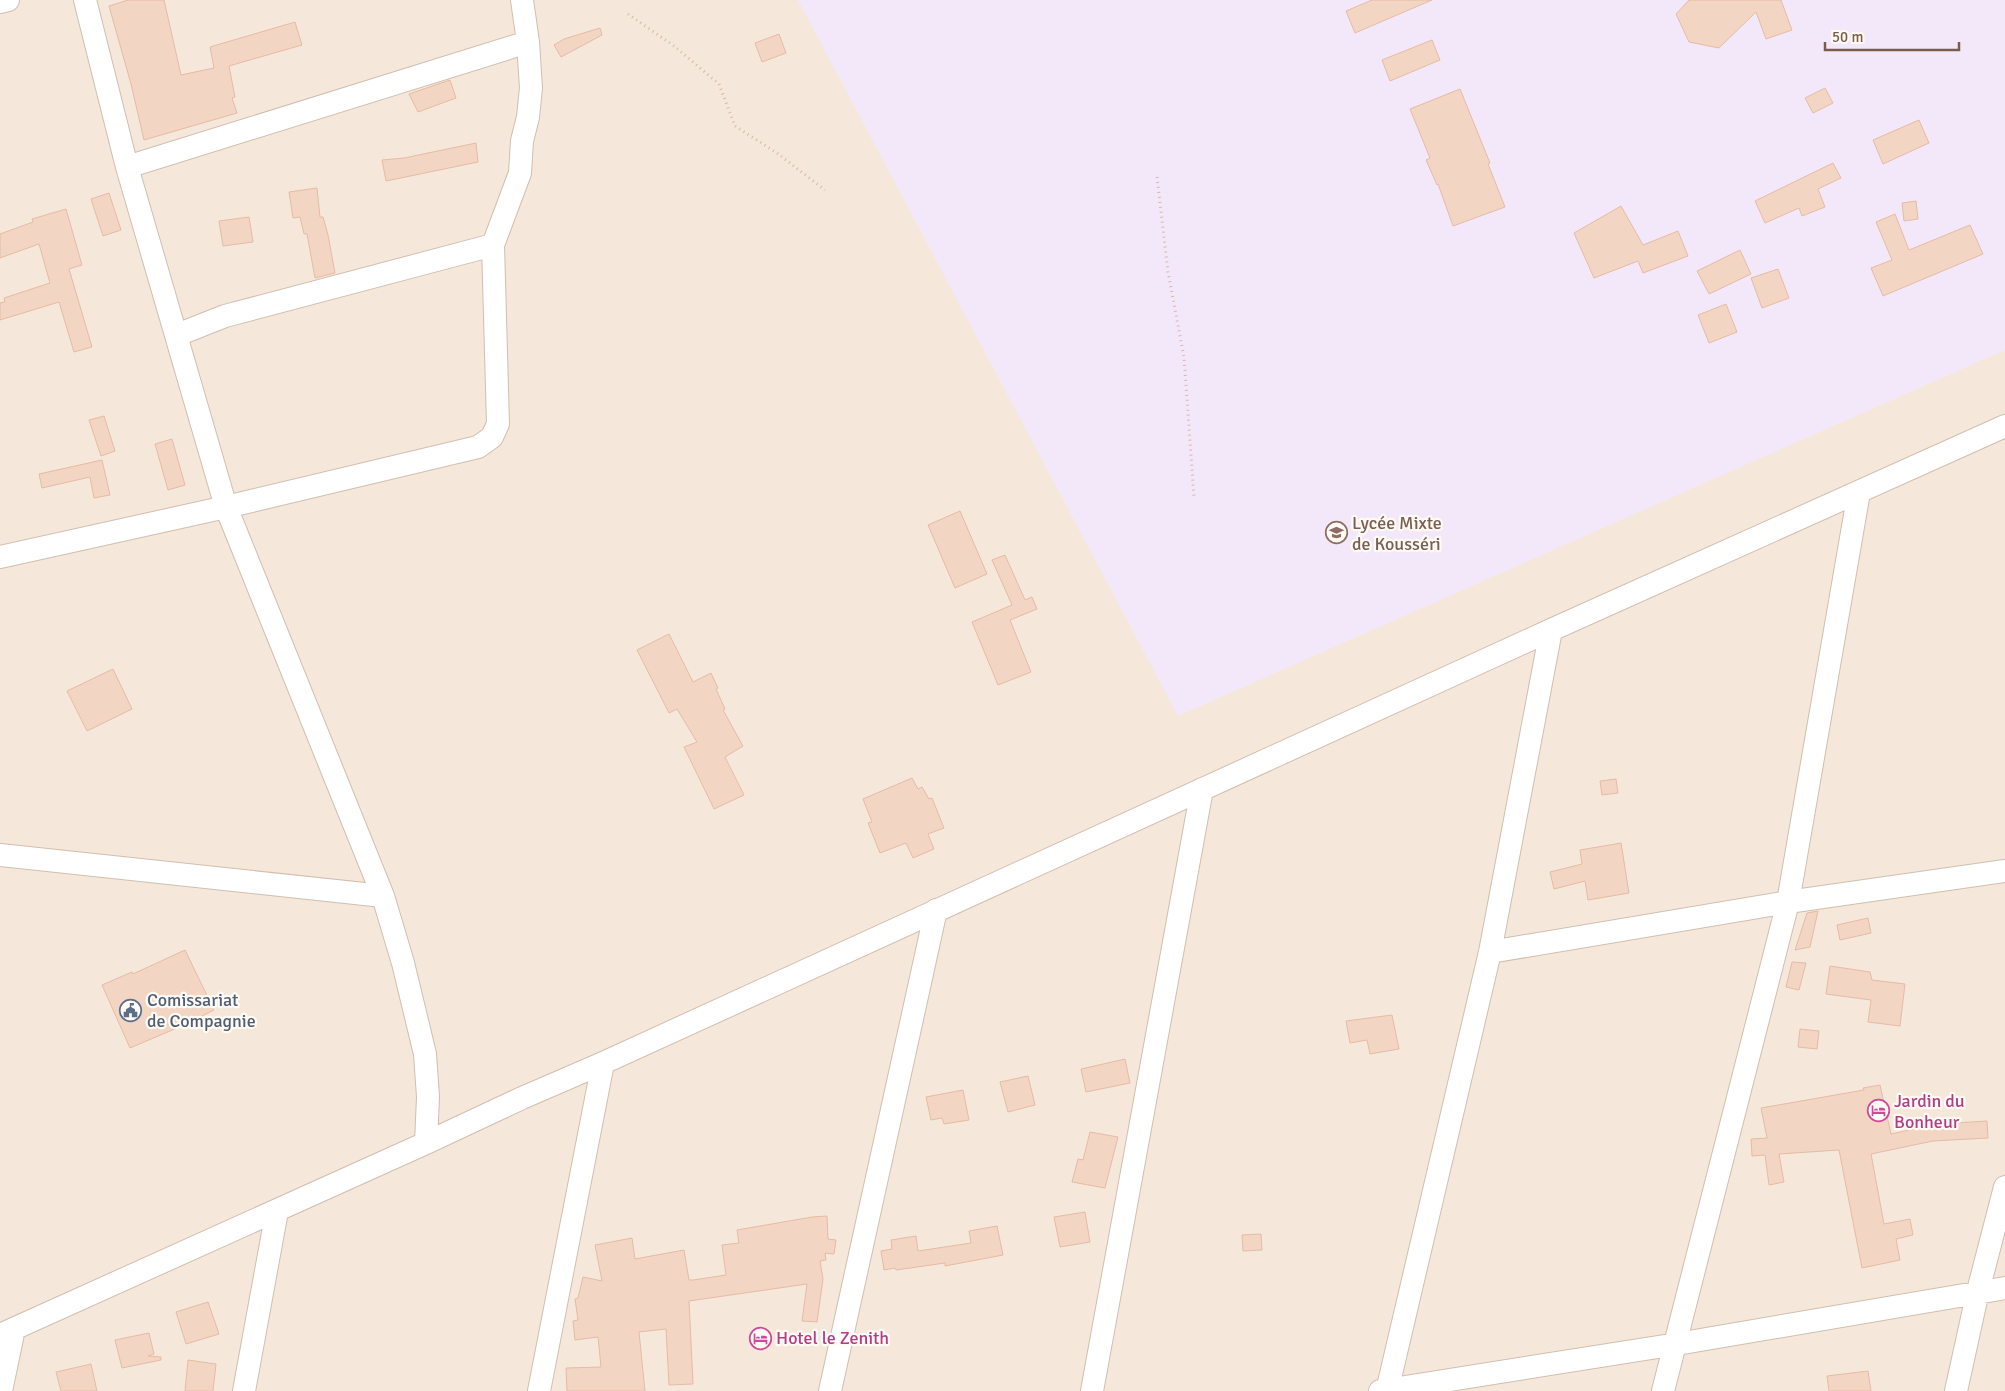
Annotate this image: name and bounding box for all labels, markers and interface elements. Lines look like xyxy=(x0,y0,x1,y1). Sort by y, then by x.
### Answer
scale bar xyxy=(1825,20,1959,52)
text: 50 m xyxy=(1832,28,1863,46)
place label: Lycée Mixte de Kousséri xyxy=(1352,512,1442,555)
school or university icon: Lycée Mixte de Kousséri xyxy=(1324,521,1348,545)
place label: Comissariat de Compagnie xyxy=(147,989,256,1032)
public building icon: Comissariat de Compagnie xyxy=(119,998,143,1022)
place label: Jardin du Bonheur xyxy=(1894,1090,1965,1133)
hotel icon: Jardin du Bonheur xyxy=(1866,1099,1890,1123)
hotel icon: Hotel le Zenith xyxy=(748,1326,772,1350)
place label: Hotel le Zenith xyxy=(776,1327,889,1349)

